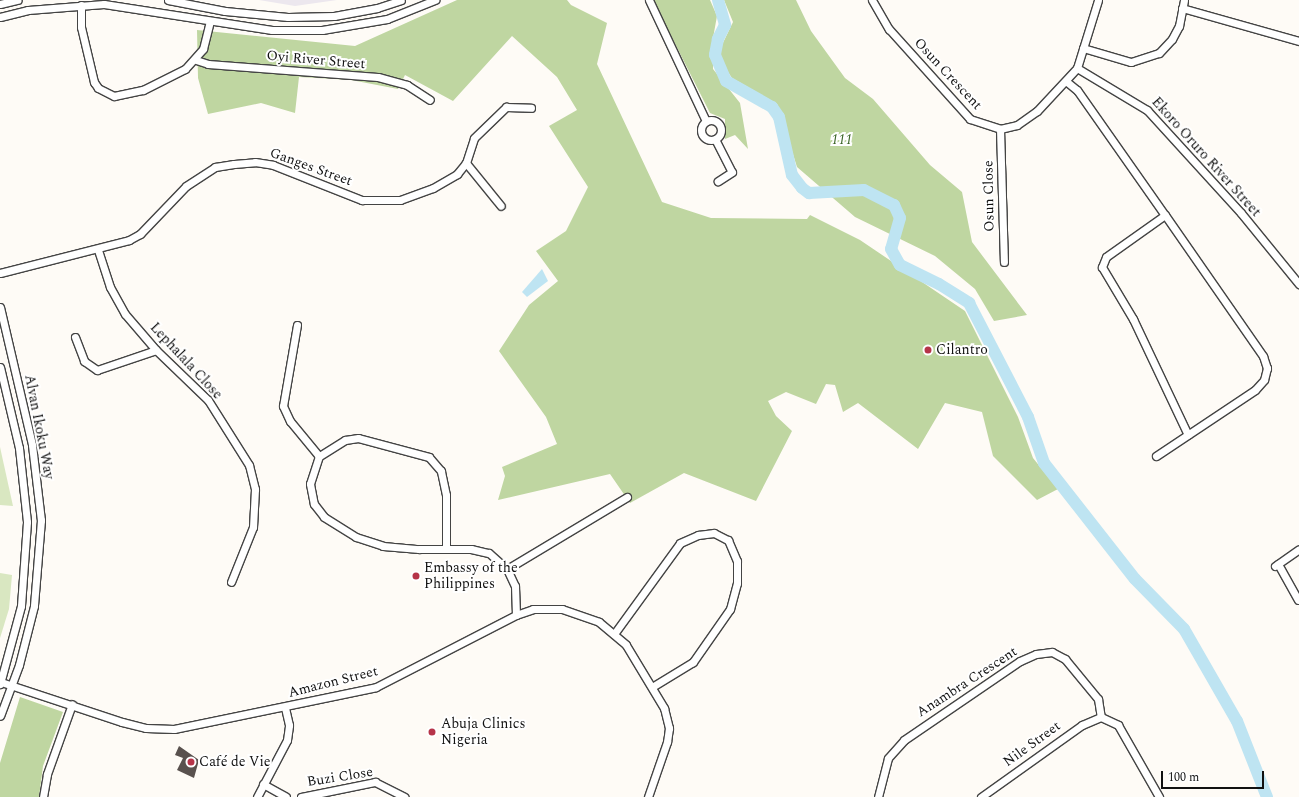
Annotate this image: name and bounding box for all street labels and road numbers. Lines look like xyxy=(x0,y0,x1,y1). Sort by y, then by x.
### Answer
street label: Osun Crescent xyxy=(910,35,986,113)
street label: Oyi River Street xyxy=(266,47,366,73)
street label: Ekoro Oruro River Street xyxy=(1148,94,1264,220)
street label: Ganges Street xyxy=(268,144,354,190)
street label: Osun Close xyxy=(980,160,998,232)
street label: Lephalala Close xyxy=(146,319,226,403)
street label: Alvan Ikoku Way xyxy=(21,373,57,481)
street label: Anambra Crescent xyxy=(914,643,1020,721)
street label: Amazon Street xyxy=(286,663,380,701)
street label: Nile Street xyxy=(1000,718,1064,770)
street label: Buzi Close xyxy=(306,764,374,790)

